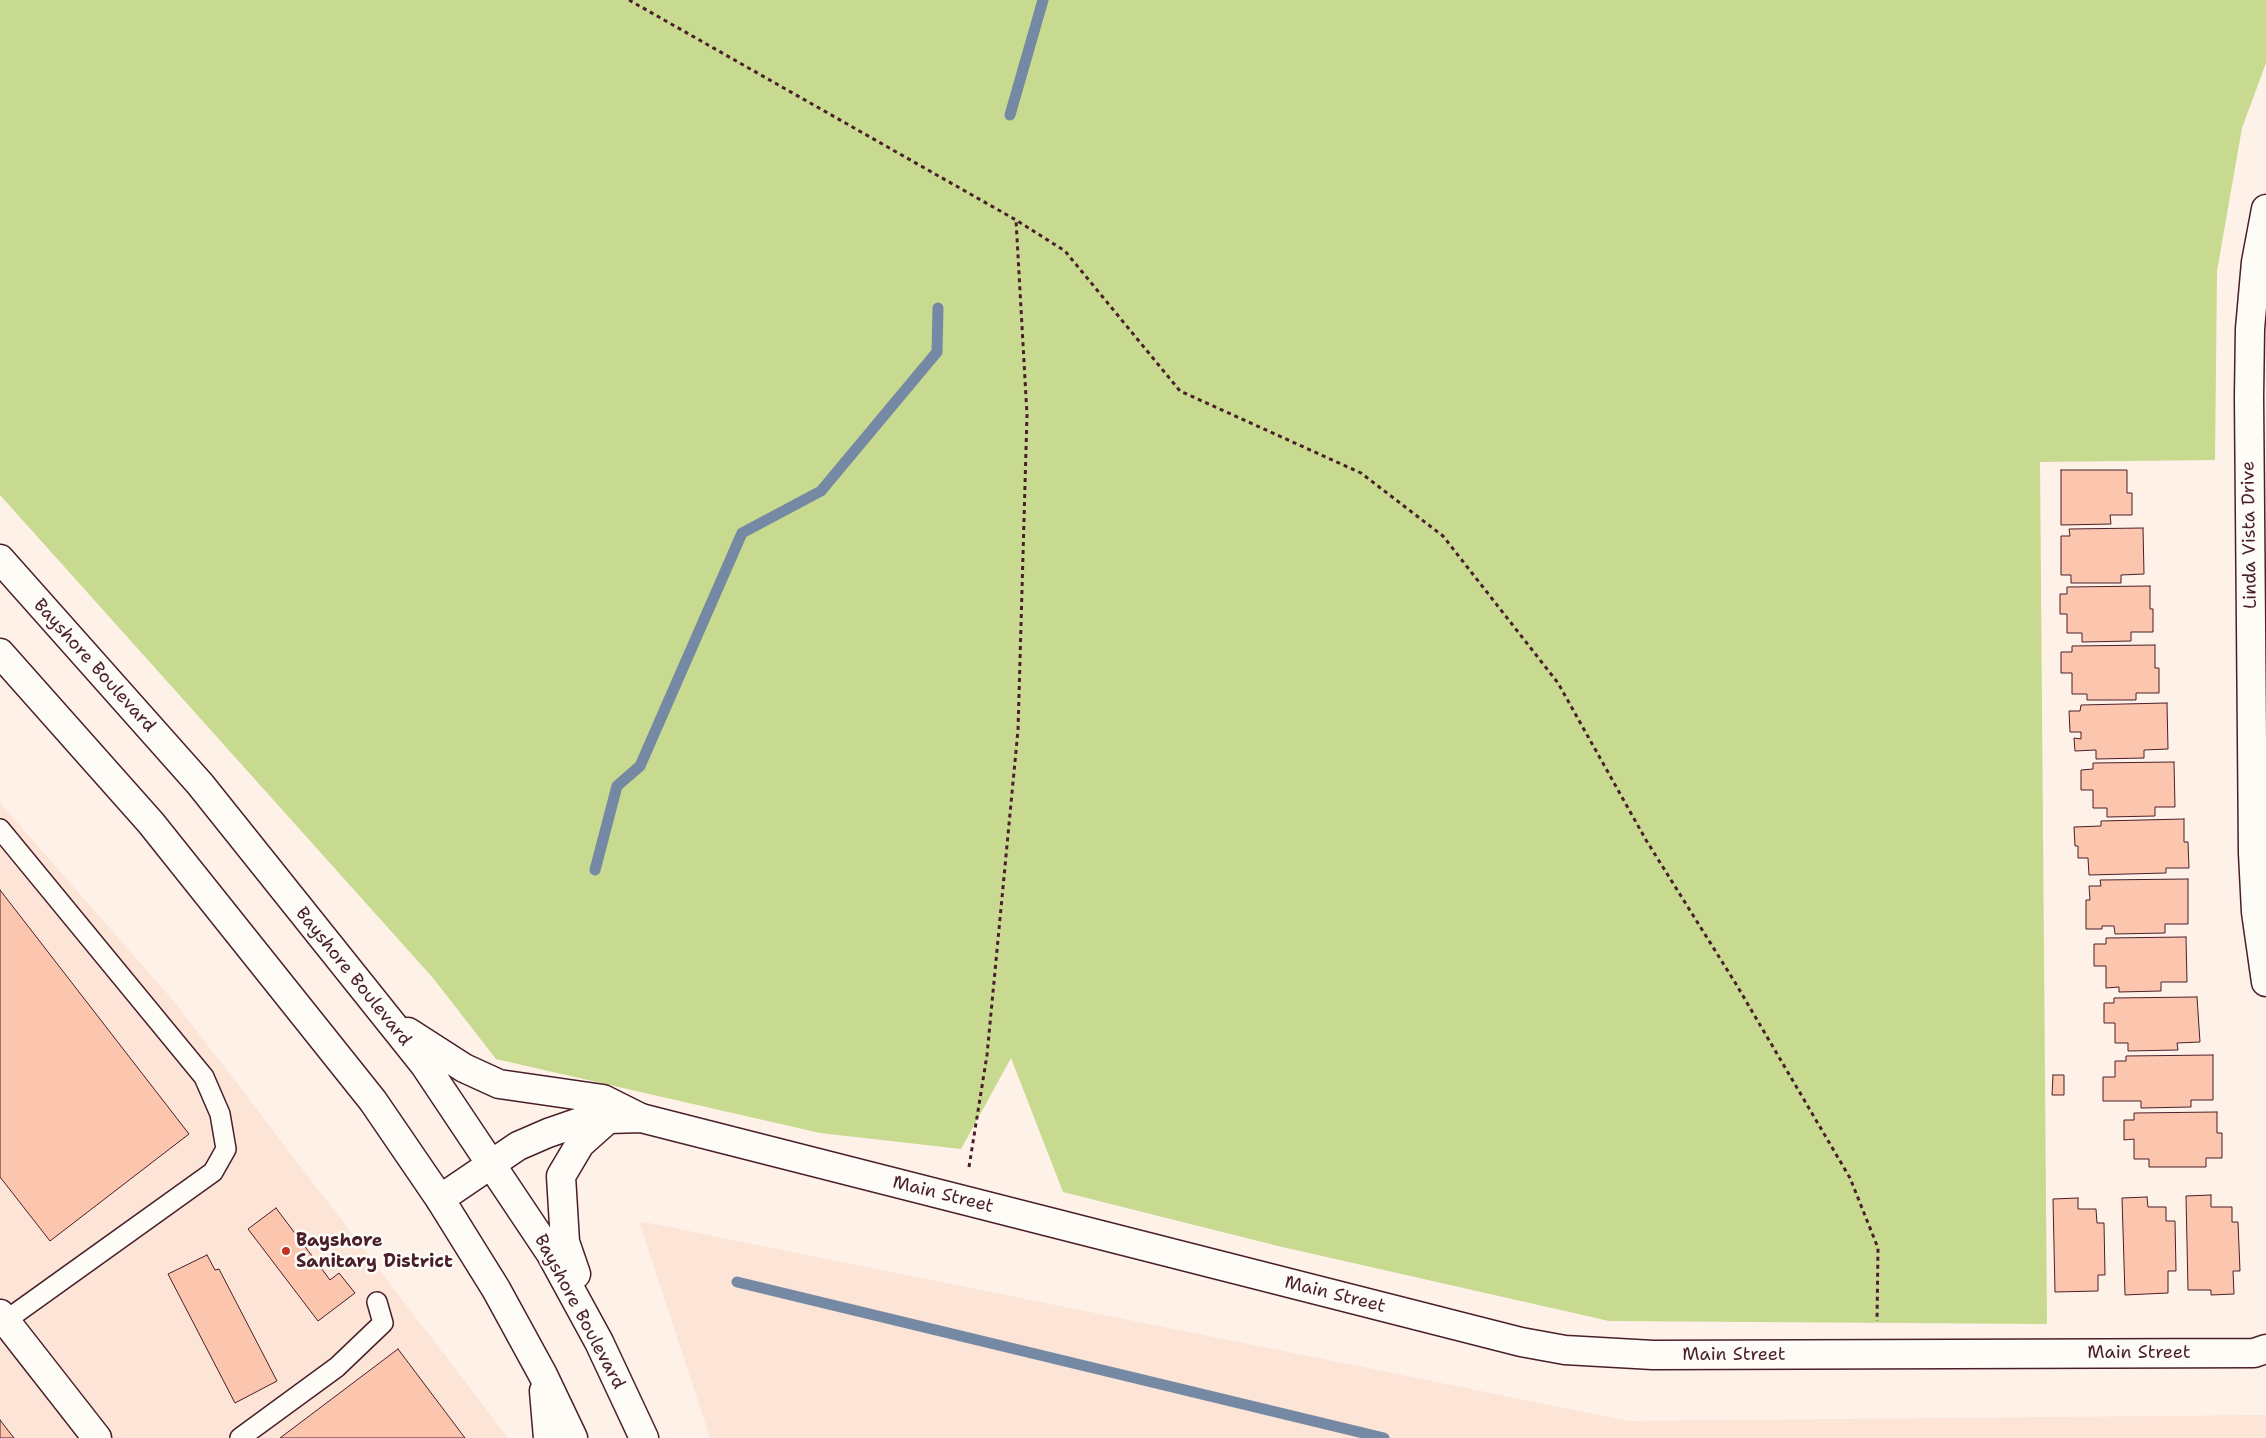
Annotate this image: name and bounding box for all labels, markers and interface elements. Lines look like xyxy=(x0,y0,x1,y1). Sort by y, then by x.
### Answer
street label: Linda Vista Drive xyxy=(2238,461,2262,609)
street label: Bayshore Boulevard xyxy=(28,595,160,737)
street label: Bayshore Boulevard xyxy=(290,903,416,1051)
street label: Main Street xyxy=(890,1172,996,1218)
place label: Bayshore Sanitary District xyxy=(296,1230,453,1272)
street label: Bayshore Boulevard xyxy=(529,1231,629,1393)
marker: Bayshore Sanitary District xyxy=(280,1245,292,1257)
street label: Main Street xyxy=(1282,1272,1388,1318)
street label: Main Street xyxy=(2087,1342,2191,1364)
street label: Main Street xyxy=(1682,1344,1786,1366)

